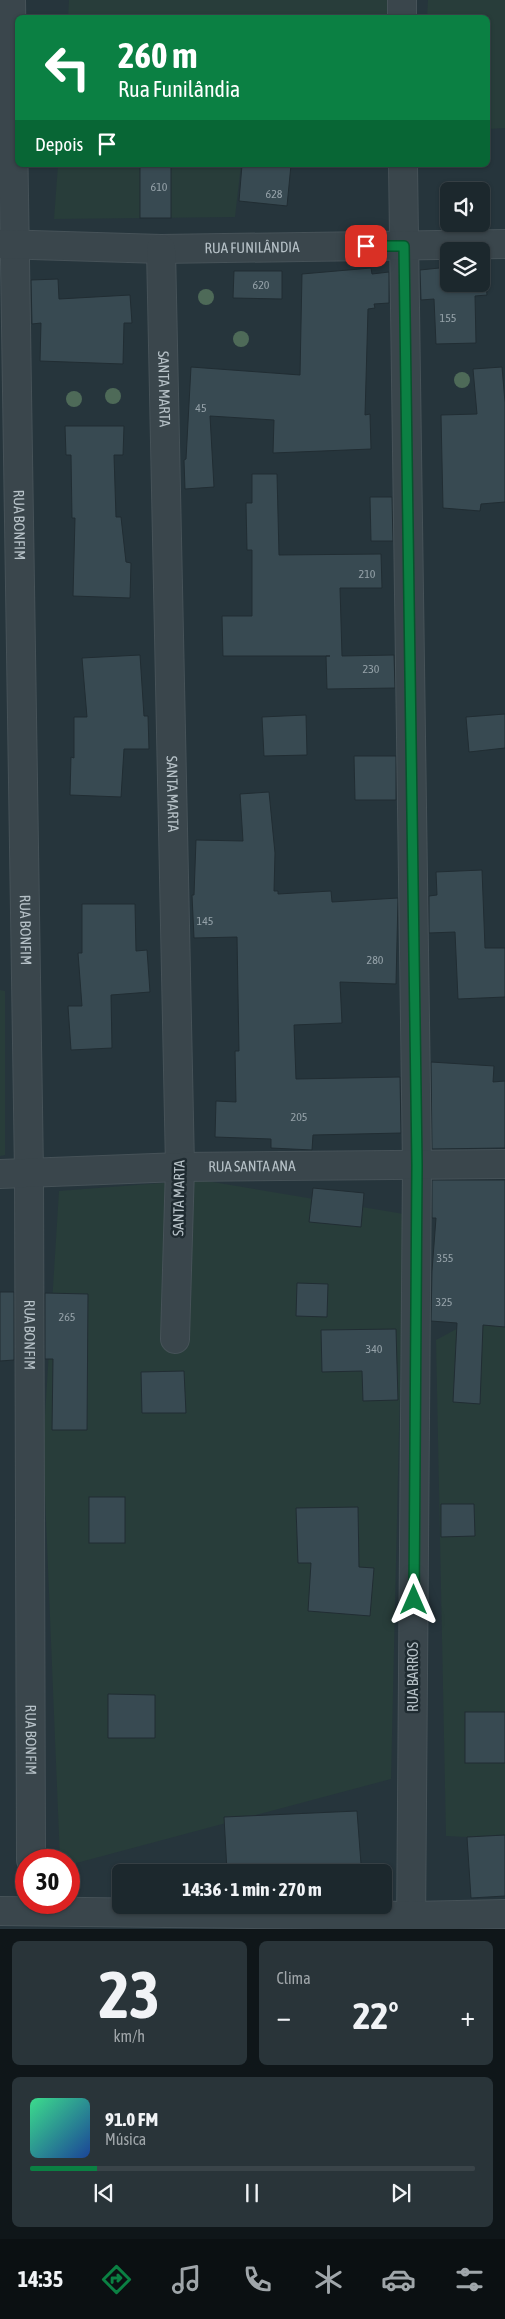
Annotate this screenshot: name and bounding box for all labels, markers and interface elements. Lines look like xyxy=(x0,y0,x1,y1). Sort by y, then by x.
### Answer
icon: left xyxy=(35,35,100,100)
text: 260 m xyxy=(118,35,197,75)
text: Rua Funilândia xyxy=(118,76,240,102)
icon: arrive xyxy=(93,130,121,158)
text: Depois xyxy=(35,133,83,155)
house number: 610 xyxy=(151,180,168,194)
map controls xyxy=(440,182,490,292)
button: sound xyxy=(440,182,490,232)
house number: 628 xyxy=(266,187,283,201)
pin xyxy=(345,225,387,267)
icon: arrive xyxy=(352,232,380,260)
street label: RUA FUNILÂNDIA xyxy=(204,238,300,256)
button: layers xyxy=(440,242,490,292)
house number: 620 xyxy=(253,278,270,292)
house number: 155 xyxy=(440,311,456,325)
street label: SANTA MARTA xyxy=(155,351,174,428)
house number: 45 xyxy=(195,401,207,415)
street label: RUA BONFIM xyxy=(11,490,29,560)
house number: 210 xyxy=(359,567,376,581)
house number: 230 xyxy=(363,662,380,676)
street label: SANTA MARTA xyxy=(163,756,182,833)
street label: RUA BONFIM xyxy=(17,895,35,965)
house number: 145 xyxy=(197,914,213,928)
house number: 280 xyxy=(367,953,384,967)
house number: 205 xyxy=(291,1110,307,1124)
street label: RUA SANTA ANA xyxy=(208,1157,296,1175)
street label: SANTA MARTA xyxy=(169,1159,188,1236)
house number: 355 xyxy=(437,1251,453,1265)
house number: 325 xyxy=(436,1295,452,1309)
street label: RUA BONFIM xyxy=(21,1300,39,1370)
house number: 265 xyxy=(59,1310,75,1324)
house number: 340 xyxy=(366,1342,383,1356)
position arrow xyxy=(387,1573,439,1625)
street label: RUA BARROS xyxy=(404,1642,421,1712)
street label: RUA BONFIM xyxy=(23,1705,40,1775)
speed limit sign: 30 xyxy=(15,1849,80,1914)
text: 14:36 · 1 min · 270 m xyxy=(182,1878,322,1900)
text: 23 xyxy=(99,1957,160,2032)
text: Clima xyxy=(277,1969,311,1987)
text: 22° xyxy=(353,1994,399,2037)
text: − xyxy=(277,2000,291,2032)
text: + xyxy=(460,2000,475,2032)
text: km/h xyxy=(113,2027,145,2045)
text: 91.0 FM xyxy=(105,2108,158,2130)
text: Música xyxy=(105,2130,146,2148)
icon: previous xyxy=(90,2179,118,2207)
icon: pause xyxy=(238,2179,266,2207)
icon: next xyxy=(387,2179,415,2207)
icon: directions xyxy=(99,2262,134,2297)
icon: music xyxy=(169,2262,204,2297)
icon: phone xyxy=(240,2262,275,2297)
icon: climate xyxy=(311,2262,346,2297)
icon: car xyxy=(381,2262,416,2297)
icon: filters xyxy=(452,2262,487,2297)
text: 14:35 xyxy=(18,2266,63,2292)

